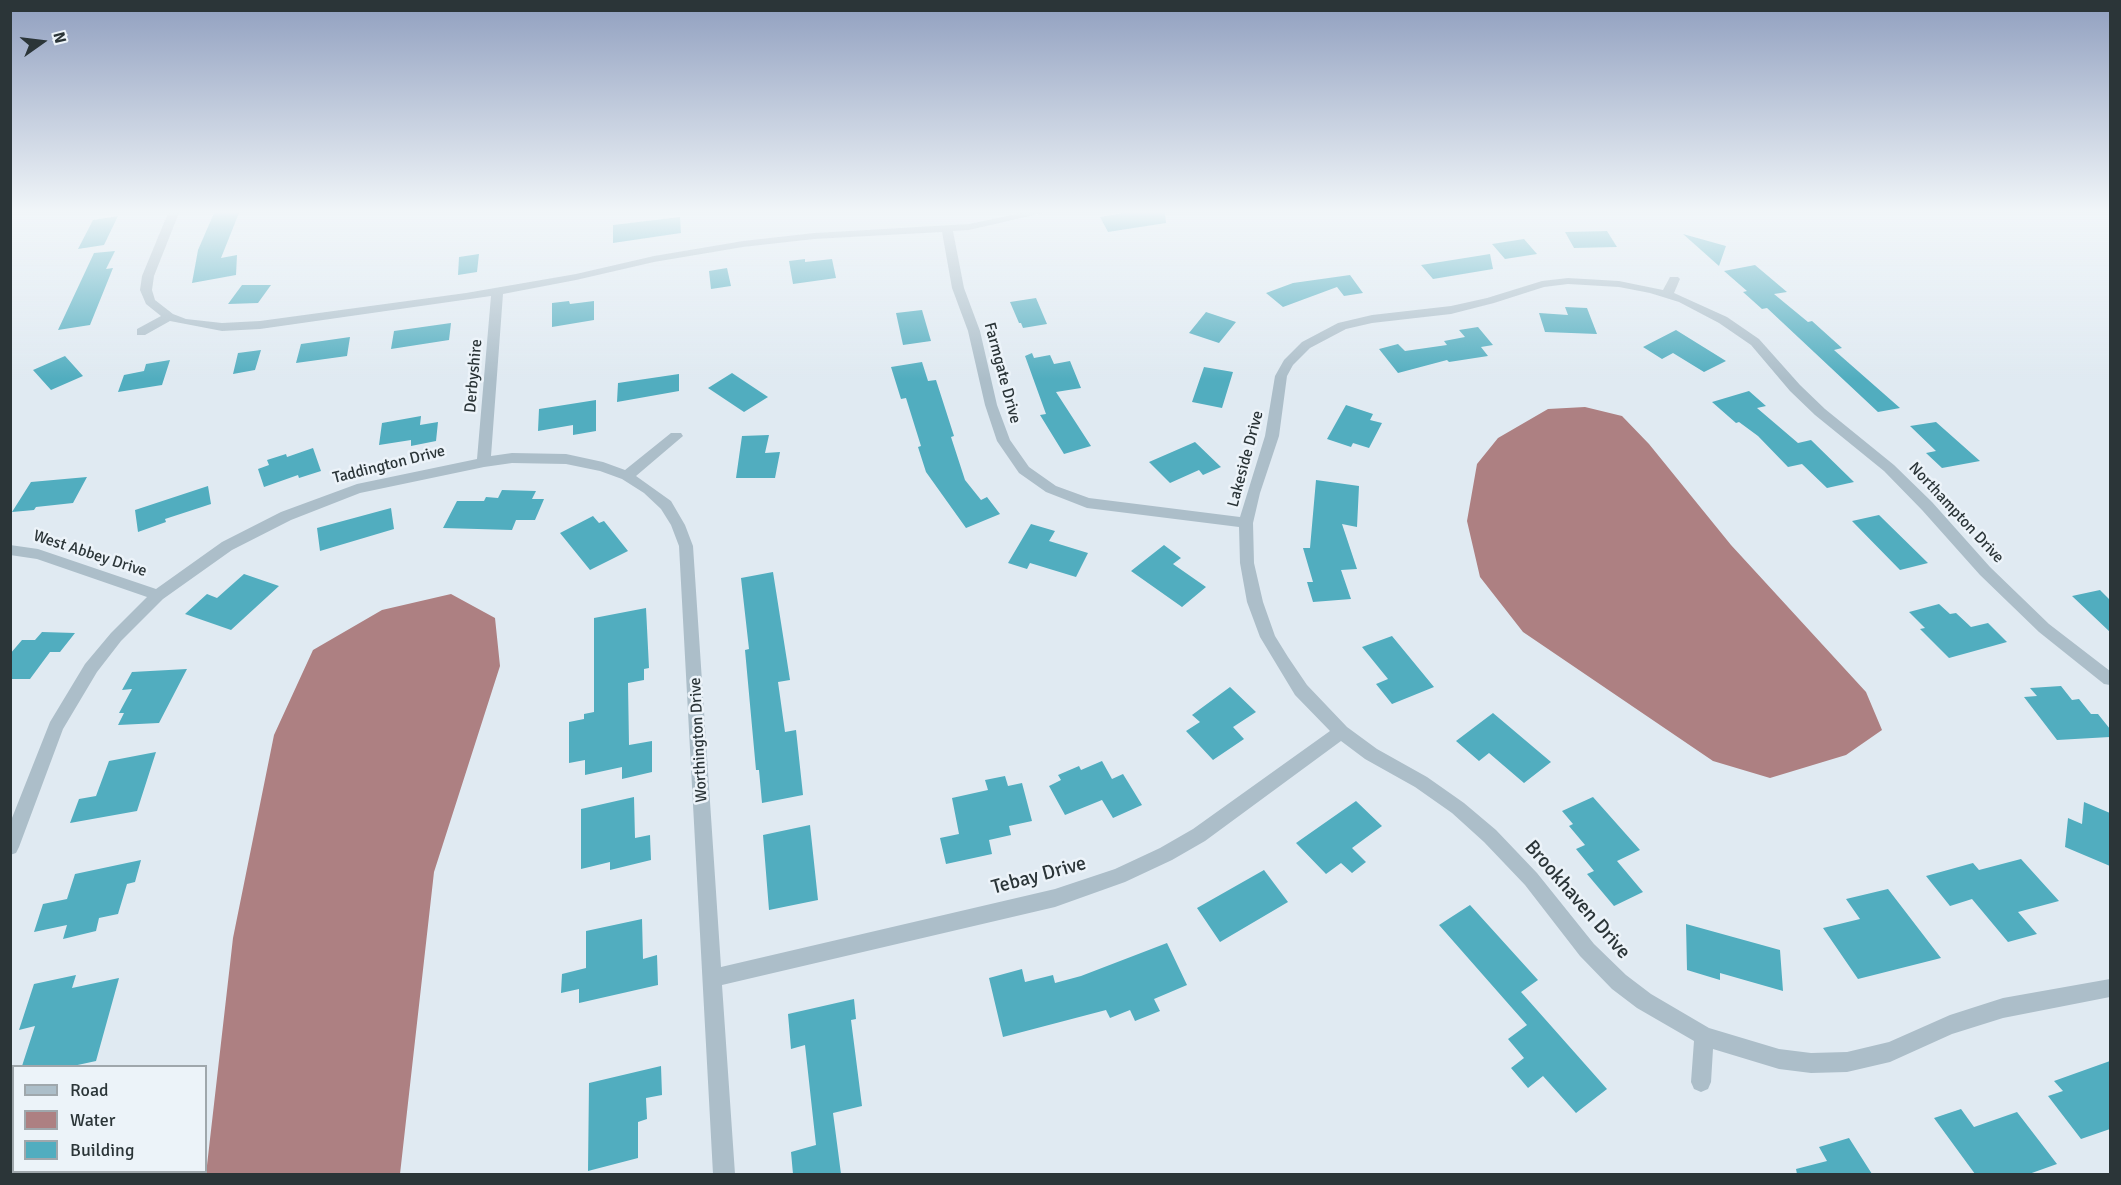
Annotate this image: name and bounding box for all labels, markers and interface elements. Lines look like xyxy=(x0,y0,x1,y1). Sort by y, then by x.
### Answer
north arrow xyxy=(12,12,72,72)
text: N xyxy=(48,30,71,45)
street label: Farmgate Drive xyxy=(979,320,1025,426)
street label: Derbyshire xyxy=(461,338,487,414)
street label: Lakeside Drive xyxy=(1224,409,1268,509)
street label: Taddington Drive xyxy=(331,442,447,488)
street label: Northampton Drive xyxy=(1904,459,2008,567)
street label: West Abbey Drive xyxy=(31,527,149,581)
street label: Worthington Drive xyxy=(686,677,712,803)
street label: Brookhaven Drive xyxy=(1519,836,1635,964)
street label: Tebay Drive xyxy=(989,852,1089,900)
legend xyxy=(12,1065,207,1173)
text: Road xyxy=(70,1079,109,1101)
text: Water xyxy=(70,1109,115,1131)
text: Building xyxy=(70,1139,134,1161)

